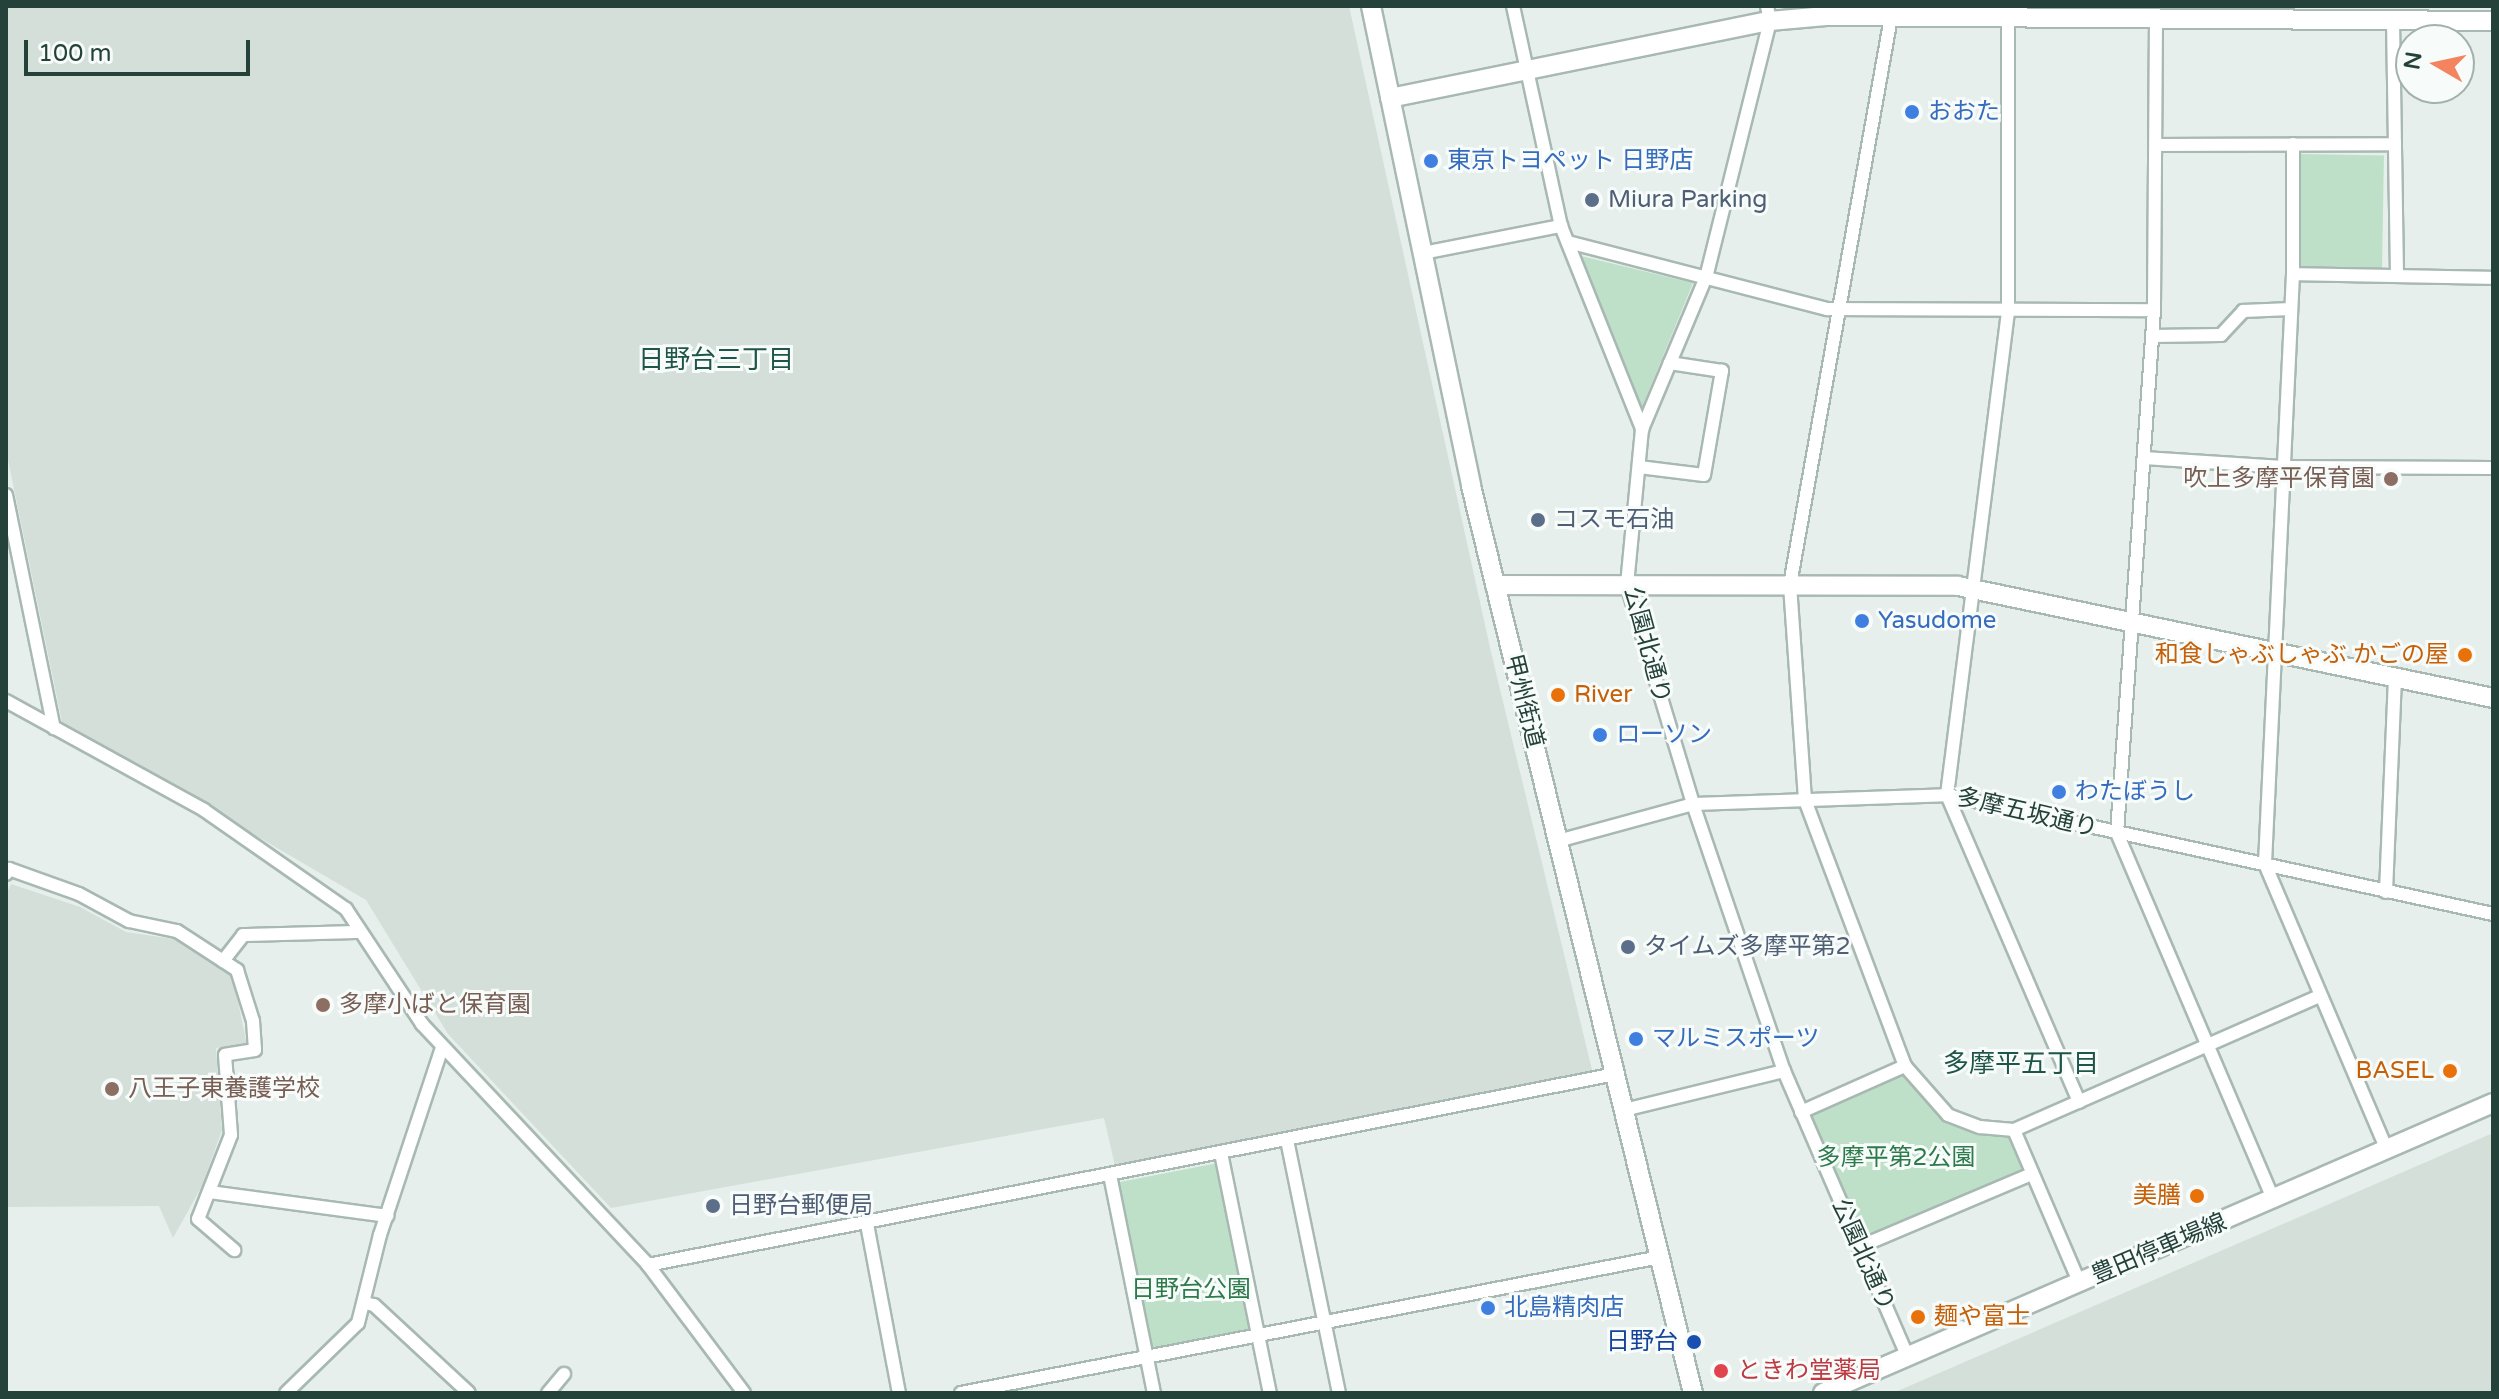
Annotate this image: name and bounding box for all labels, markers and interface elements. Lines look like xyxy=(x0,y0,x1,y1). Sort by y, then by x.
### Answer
scale bar xyxy=(28,24,254,74)
north arrow xyxy=(2395,24,2475,104)
text: 100 m xyxy=(38,39,112,68)
text: N xyxy=(2399,50,2427,71)
place label: おおた xyxy=(1928,98,2000,126)
marker: おおた xyxy=(1903,103,1921,121)
place label: 東京トヨペット 日野店 xyxy=(1447,147,1693,175)
marker: 東京トヨペット 日野店 xyxy=(1422,152,1440,170)
place label: Miura Parking xyxy=(1608,186,1767,214)
marker: Miura Parking xyxy=(1583,191,1601,209)
district label: 日野台三丁目 xyxy=(638,344,794,376)
place label: 吹上多摩平保育園 xyxy=(2183,465,2375,493)
marker: 吹上多摩平保育園 xyxy=(2382,470,2400,488)
place label: コスモ石油 xyxy=(1554,506,1674,534)
marker: コスモ石油 xyxy=(1529,511,1547,529)
street label: 公園北通り xyxy=(1618,583,1676,707)
place label: Yasudome xyxy=(1878,607,1996,635)
marker: Yasudome xyxy=(1853,612,1871,630)
place label: 和食しゃぶしゃぶ かごの屋 xyxy=(2155,641,2449,669)
marker: 和食しゃぶしゃぶ かごの屋 xyxy=(2456,646,2474,664)
street label: 甲州街道 xyxy=(1498,651,1550,751)
place label: River xyxy=(1574,681,1632,709)
marker: River xyxy=(1549,686,1567,704)
place label: ローソン xyxy=(1616,721,1712,749)
marker: ローソン xyxy=(1591,726,1609,744)
place label: わたぼうし xyxy=(2075,778,2195,806)
street label: 多摩五坂通り xyxy=(1954,783,2100,843)
marker: わたぼうし xyxy=(2050,783,2068,801)
place label: タイムズ多摩平第2 xyxy=(1644,933,1851,961)
marker: タイムズ多摩平第2 xyxy=(1619,938,1637,956)
place label: 多摩小ばと保育園 xyxy=(339,991,531,1019)
marker: 多摩小ばと保育園 xyxy=(314,996,332,1014)
place label: マルミスポーツ xyxy=(1652,1025,1820,1053)
marker: マルミスポーツ xyxy=(1627,1030,1645,1048)
district label: 多摩平五丁目 xyxy=(1943,1048,2099,1080)
place label: BASEL xyxy=(2356,1057,2434,1085)
marker: BASEL xyxy=(2441,1062,2459,1080)
place label: 八王子東養護学校 xyxy=(128,1075,320,1103)
marker: 八王子東養護学校 xyxy=(103,1080,121,1098)
park label: 多摩平第2公園 xyxy=(1816,1144,1976,1172)
place label: 美膳 xyxy=(2133,1182,2181,1210)
marker: 美膳 xyxy=(2188,1187,2206,1205)
place label: 日野台郵便局 xyxy=(729,1192,873,1220)
street label: 公園北通り xyxy=(1825,1194,1901,1316)
marker: 日野台郵便局 xyxy=(704,1197,722,1215)
street label: 豊田停車場線 xyxy=(2087,1208,2231,1290)
park label: 日野台公園 xyxy=(1131,1276,1251,1304)
place label: 北島精肉店 xyxy=(1504,1294,1624,1322)
marker: 北島精肉店 xyxy=(1479,1299,1497,1317)
place label: 麺や富士 xyxy=(1934,1303,2030,1331)
marker: 麺や富士 xyxy=(1909,1308,1927,1326)
place label: 日野台 xyxy=(1606,1328,1678,1356)
marker: 日野台 xyxy=(1685,1333,1703,1351)
place label: ときわ堂薬局 xyxy=(1737,1357,1881,1385)
marker: ときわ堂薬局 xyxy=(1712,1362,1730,1380)

